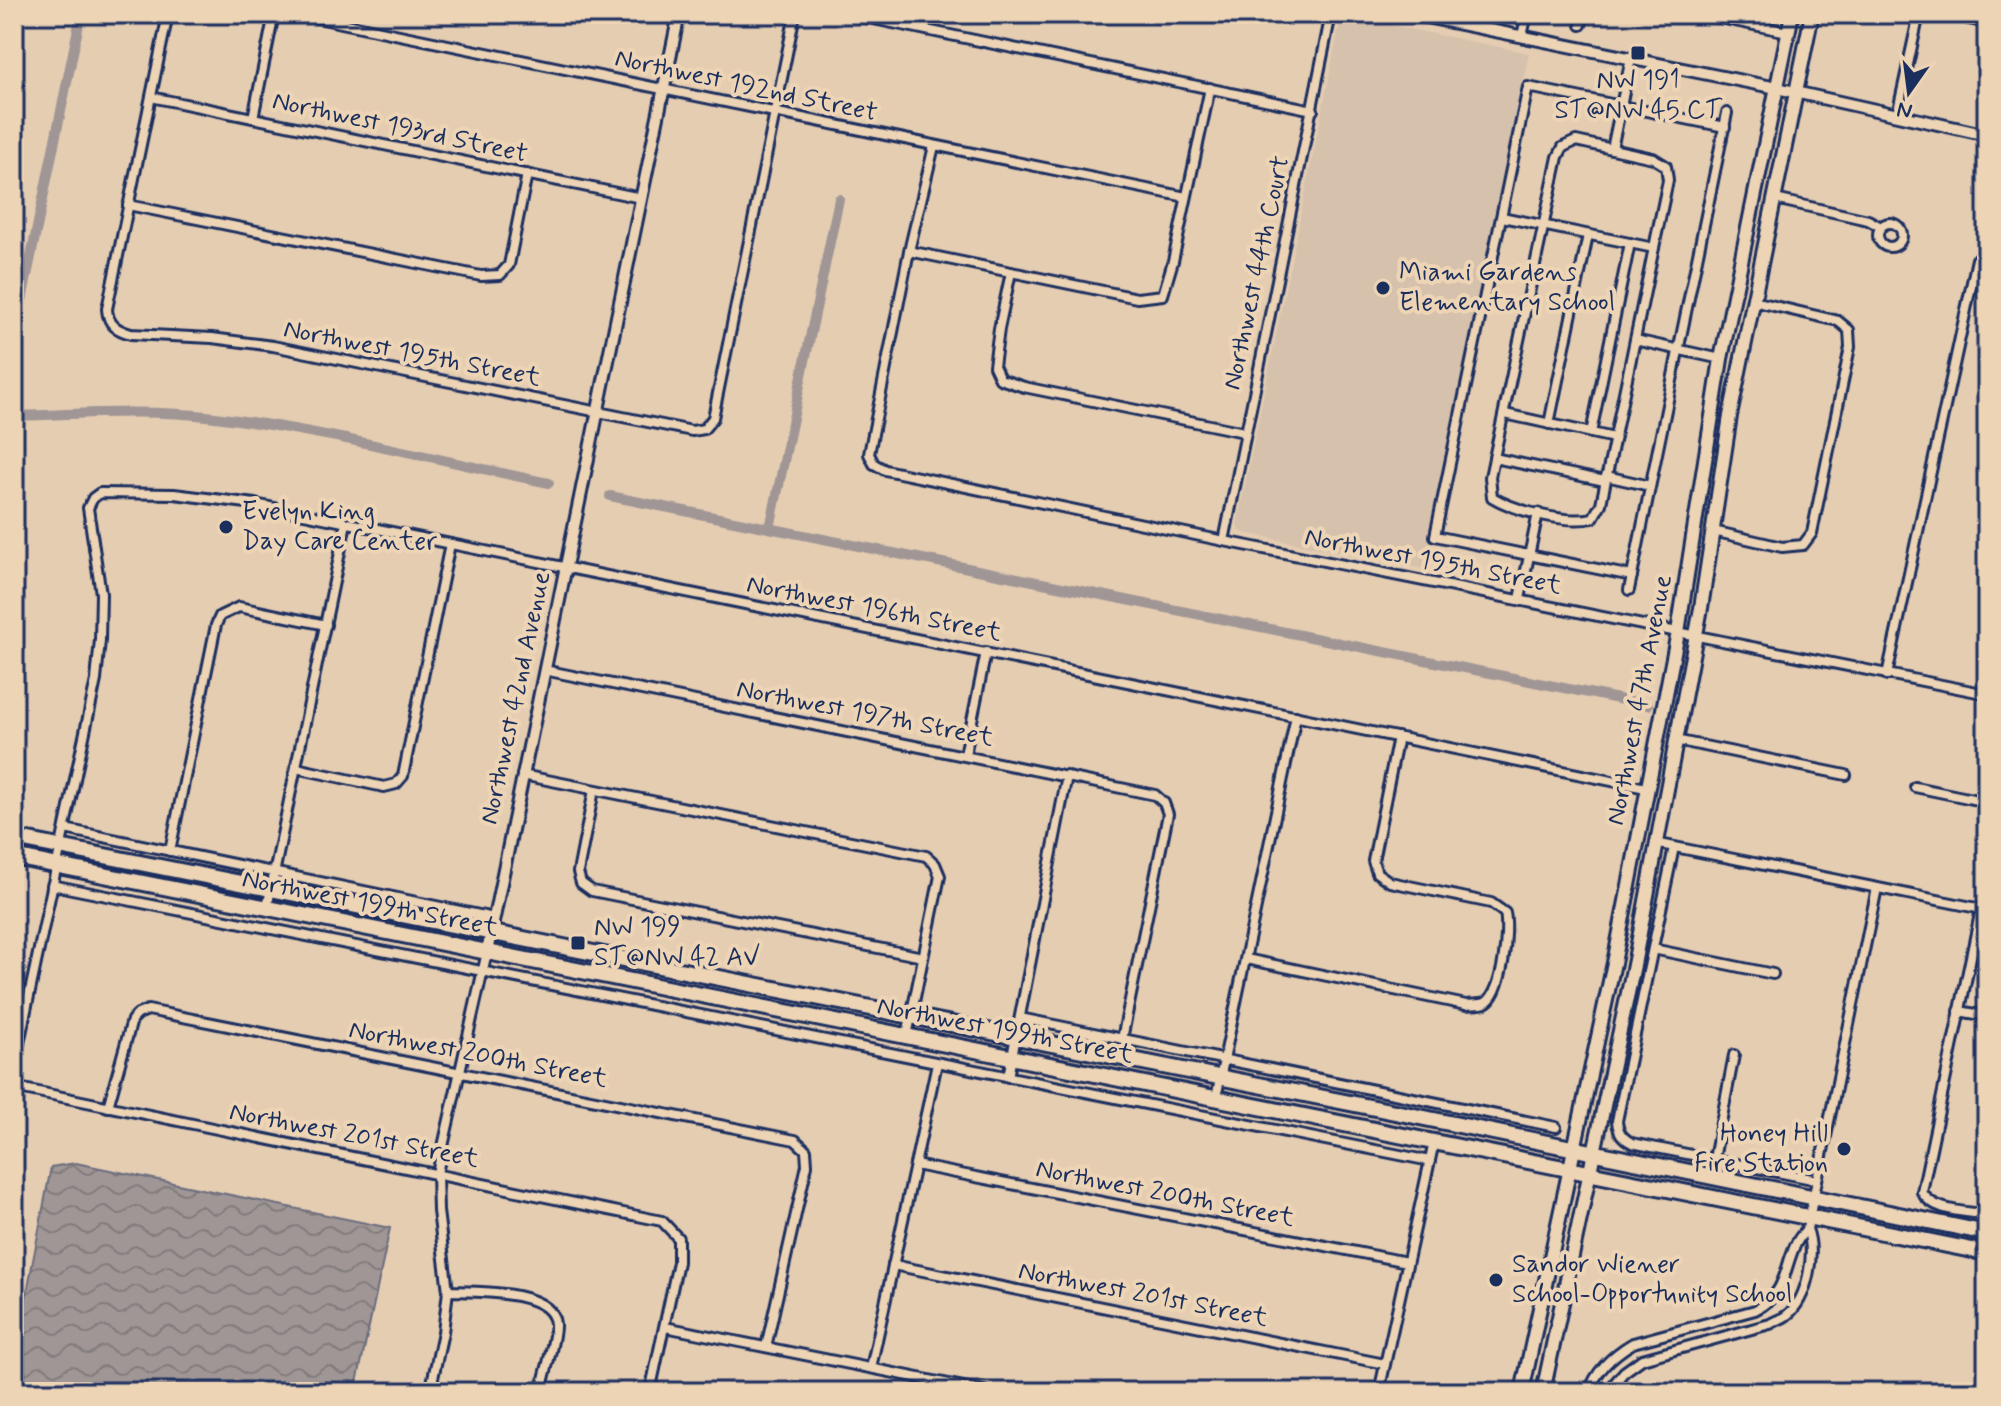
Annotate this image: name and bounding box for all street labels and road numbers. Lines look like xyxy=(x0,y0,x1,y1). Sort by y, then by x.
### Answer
street label: Northwest 192nd Street xyxy=(612,42,880,130)
street label: Northwest 193rd Street xyxy=(269,84,531,172)
street label: Northwest 44th Court xyxy=(1216,153,1298,393)
street label: Northwest 195th Street xyxy=(281,312,543,396)
street label: Northwest 195th Street xyxy=(1302,520,1564,604)
street label: Northwest 42nd Avenue xyxy=(473,568,559,828)
street label: Northwest 196th Street xyxy=(744,568,1004,650)
street label: Northwest 47th Avenue xyxy=(1599,572,1681,828)
street label: Northwest 197th Street xyxy=(734,672,996,756)
street label: Northwest 199th Street xyxy=(239,862,501,946)
street label: Northwest 199th Street xyxy=(874,989,1136,1073)
street label: Northwest 200th Street xyxy=(346,1013,610,1097)
street label: Northwest 201st Street xyxy=(226,1095,482,1177)
street label: Northwest 200th Street xyxy=(1033,1152,1297,1236)
street label: Northwest 201st Street xyxy=(1015,1254,1271,1336)

